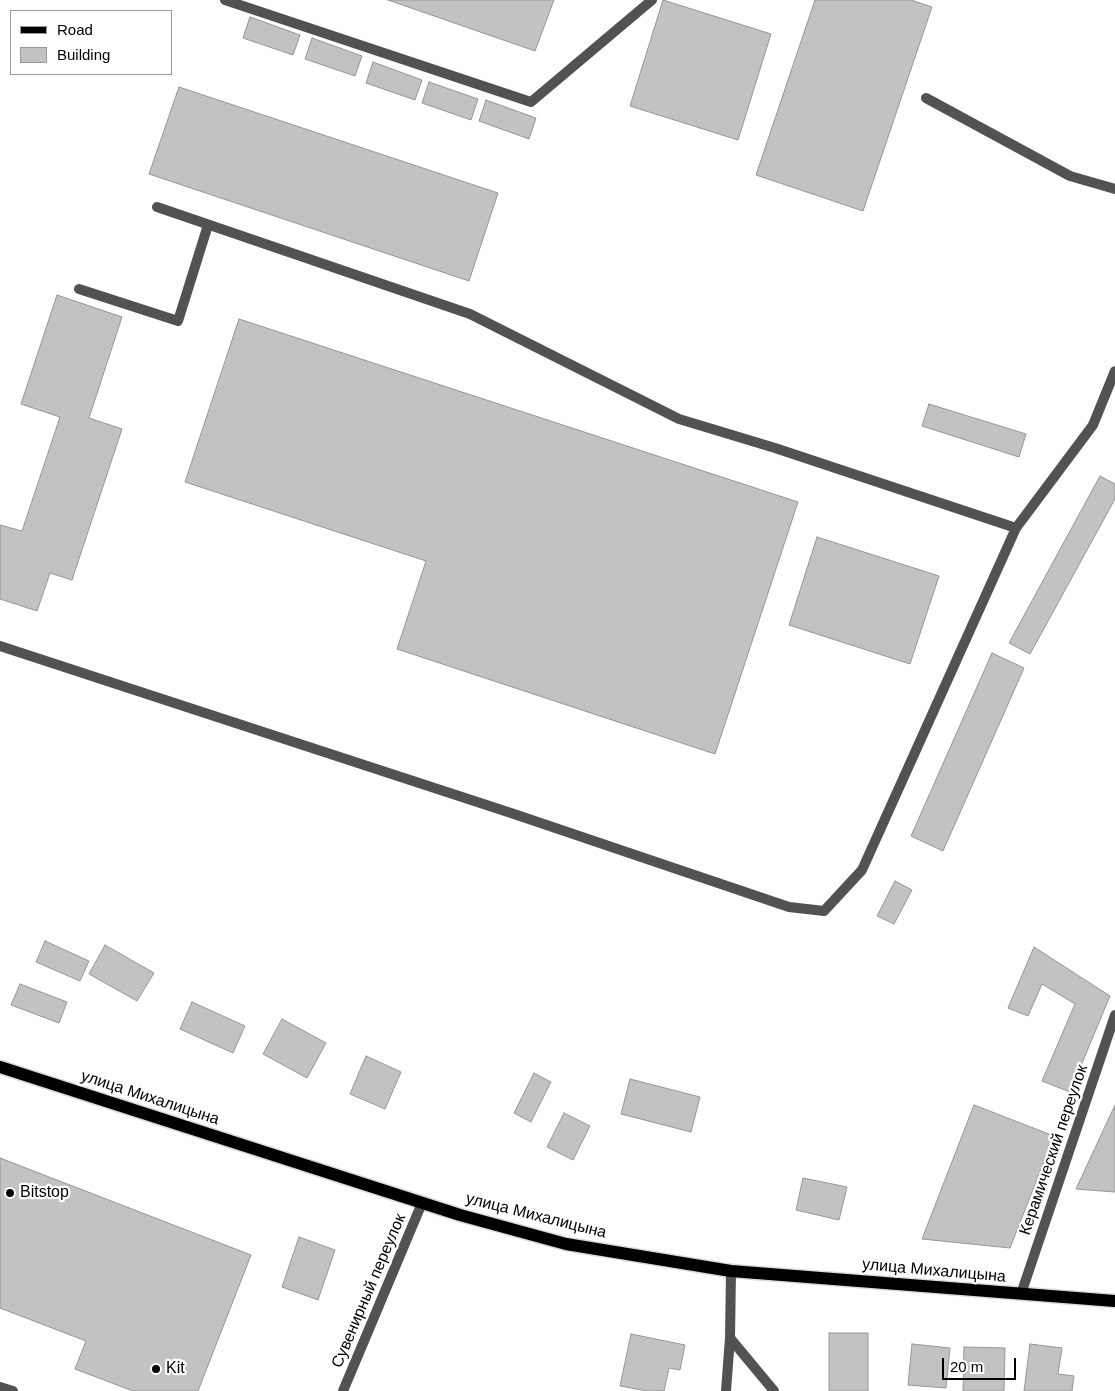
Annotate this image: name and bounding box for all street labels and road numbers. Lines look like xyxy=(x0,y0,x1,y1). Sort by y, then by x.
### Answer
street label: Керамический переулок xyxy=(1016,1062,1092,1238)
street label: улица Михалицына xyxy=(79,1067,221,1129)
street label: улица Михалицына xyxy=(464,1189,608,1243)
street label: Сувенирный переулок xyxy=(328,1211,410,1371)
street label: улица Михалицына xyxy=(861,1255,1007,1287)

